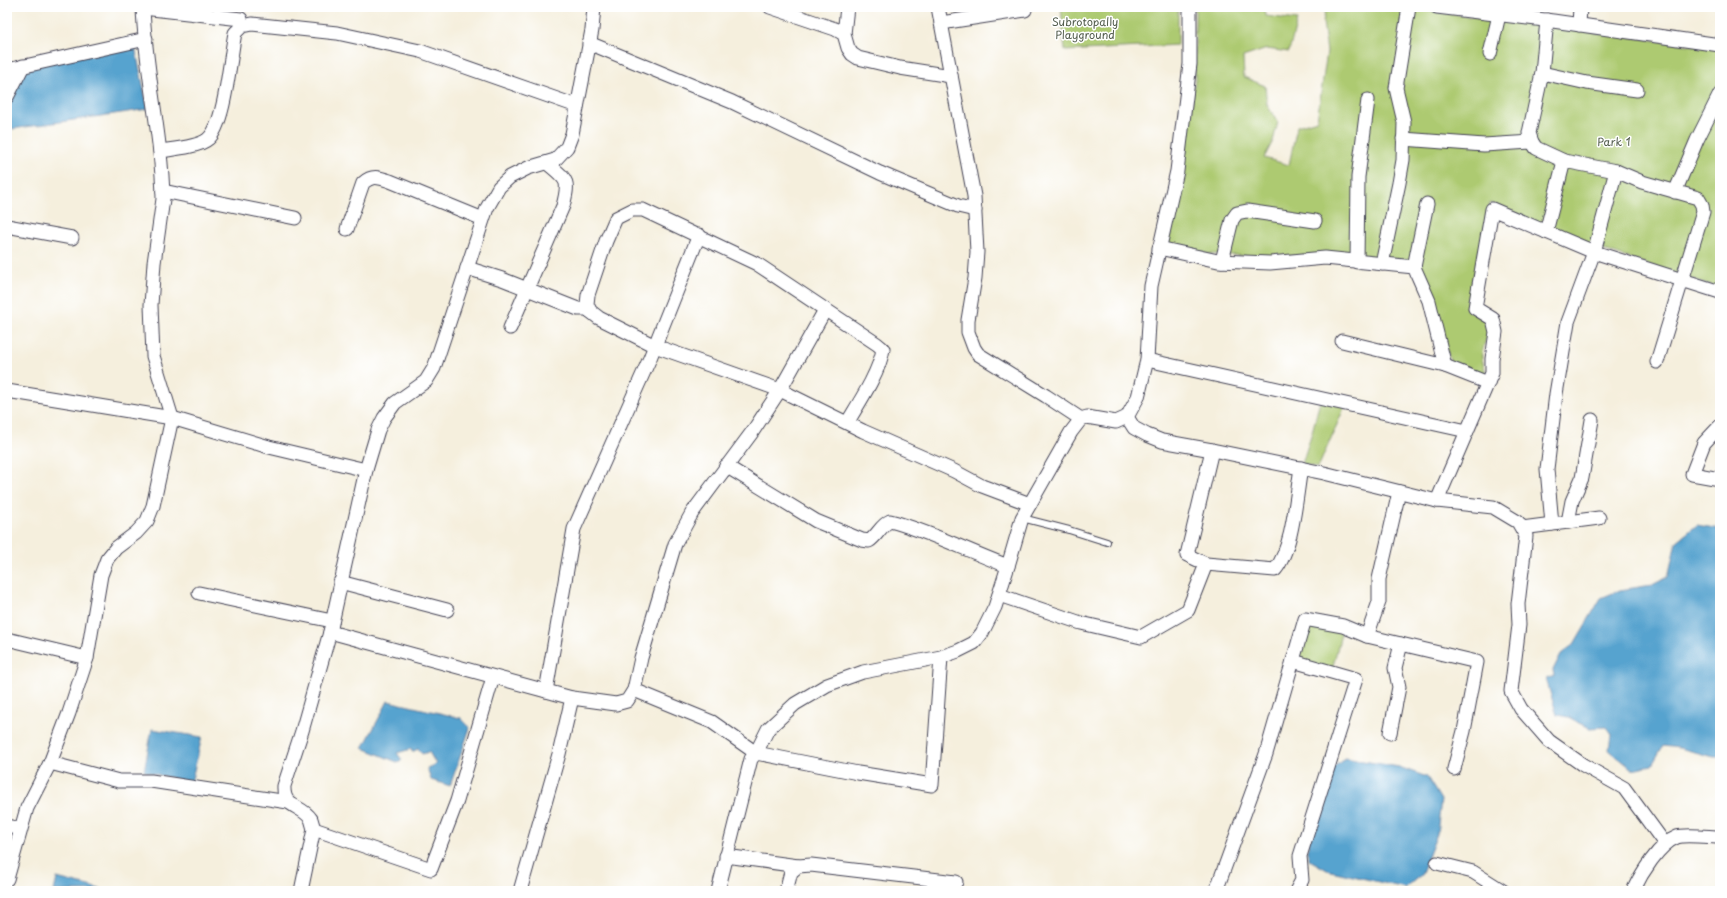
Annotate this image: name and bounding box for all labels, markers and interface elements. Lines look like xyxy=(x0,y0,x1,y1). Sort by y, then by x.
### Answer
park label: Subrotopally Playground xyxy=(1052,13,1118,43)
park label: Park 1 xyxy=(1597,133,1631,150)

